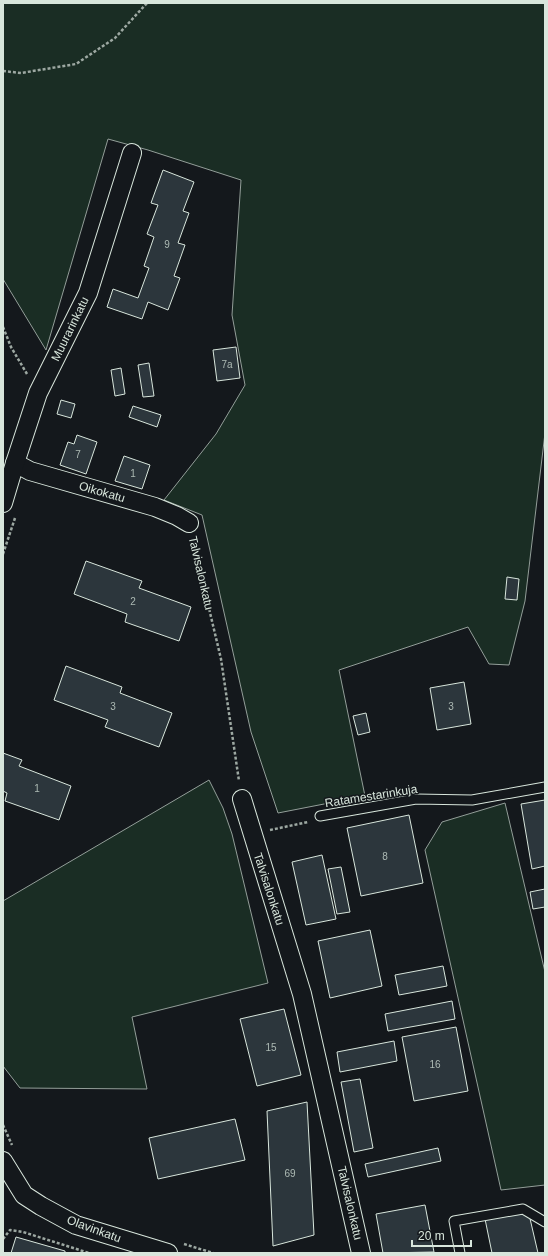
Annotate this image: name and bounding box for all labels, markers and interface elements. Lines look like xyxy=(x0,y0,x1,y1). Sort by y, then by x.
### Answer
house number: 9 xyxy=(164,239,170,250)
street label: Muurarinkatu xyxy=(48,294,92,364)
house number: 7a xyxy=(221,359,233,370)
house number: 7 xyxy=(75,449,81,460)
house number: 1 xyxy=(130,468,136,479)
street label: Oikokatu xyxy=(77,479,127,505)
street label: Talvisalonkatu xyxy=(186,535,216,611)
house number: 2 xyxy=(130,596,136,607)
house number: 3 xyxy=(110,701,116,712)
house number: 3 xyxy=(448,701,454,712)
street label: Ratamestarinkuja xyxy=(324,782,419,810)
house number: 1 xyxy=(34,783,40,794)
street label: Talvisalonkatu xyxy=(251,851,287,927)
house number: 8 xyxy=(382,851,388,862)
house number: 15 xyxy=(265,1042,277,1053)
house number: 16 xyxy=(429,1059,441,1070)
street label: Talvisalonkatu xyxy=(335,1165,365,1241)
house number: 69 xyxy=(284,1168,296,1179)
street label: Olavinkatu xyxy=(65,1213,123,1245)
scale bar xyxy=(412,1222,471,1248)
text: 20 m xyxy=(418,1229,445,1243)

